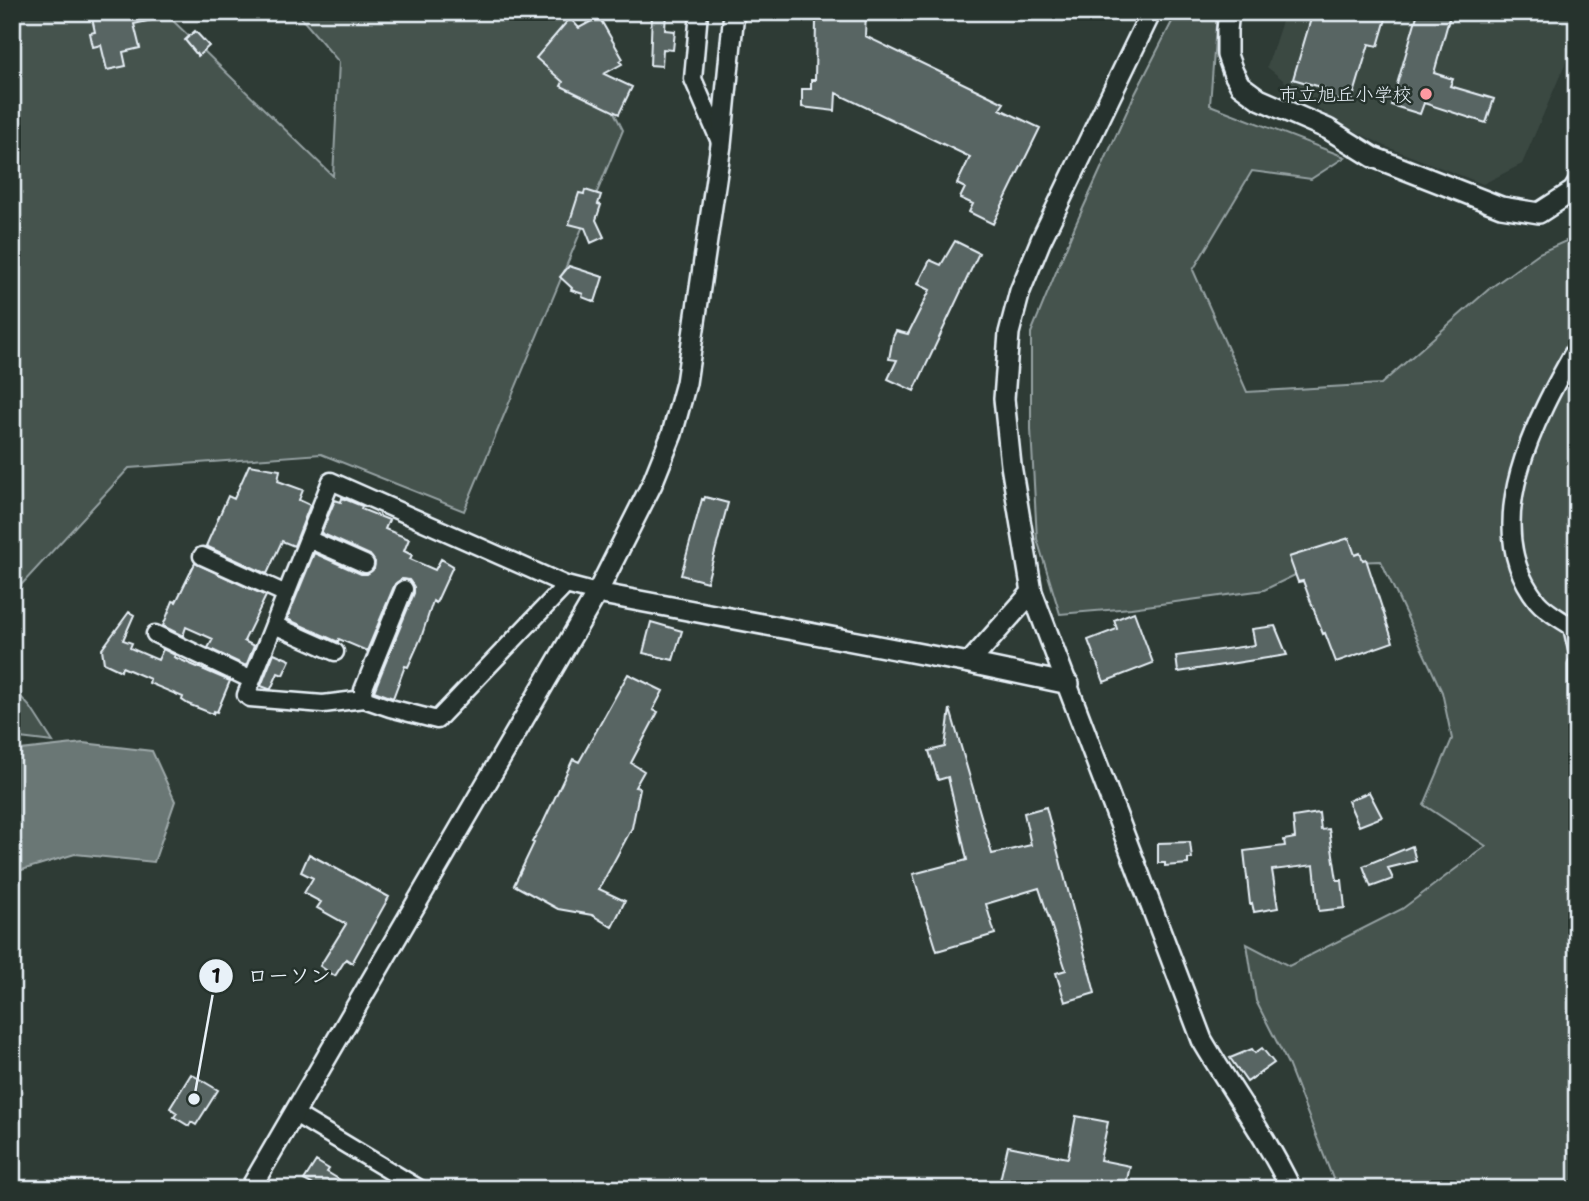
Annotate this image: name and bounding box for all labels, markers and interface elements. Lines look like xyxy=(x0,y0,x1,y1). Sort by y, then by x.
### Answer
place label: 市立旭丘小学校 xyxy=(1279,82,1412,107)
marker: 市立旭丘小学校 xyxy=(1418,86,1434,102)
callout: ローソン xyxy=(198,955,345,997)
text: 1 xyxy=(211,962,221,990)
text: ローソン xyxy=(247,962,331,990)

